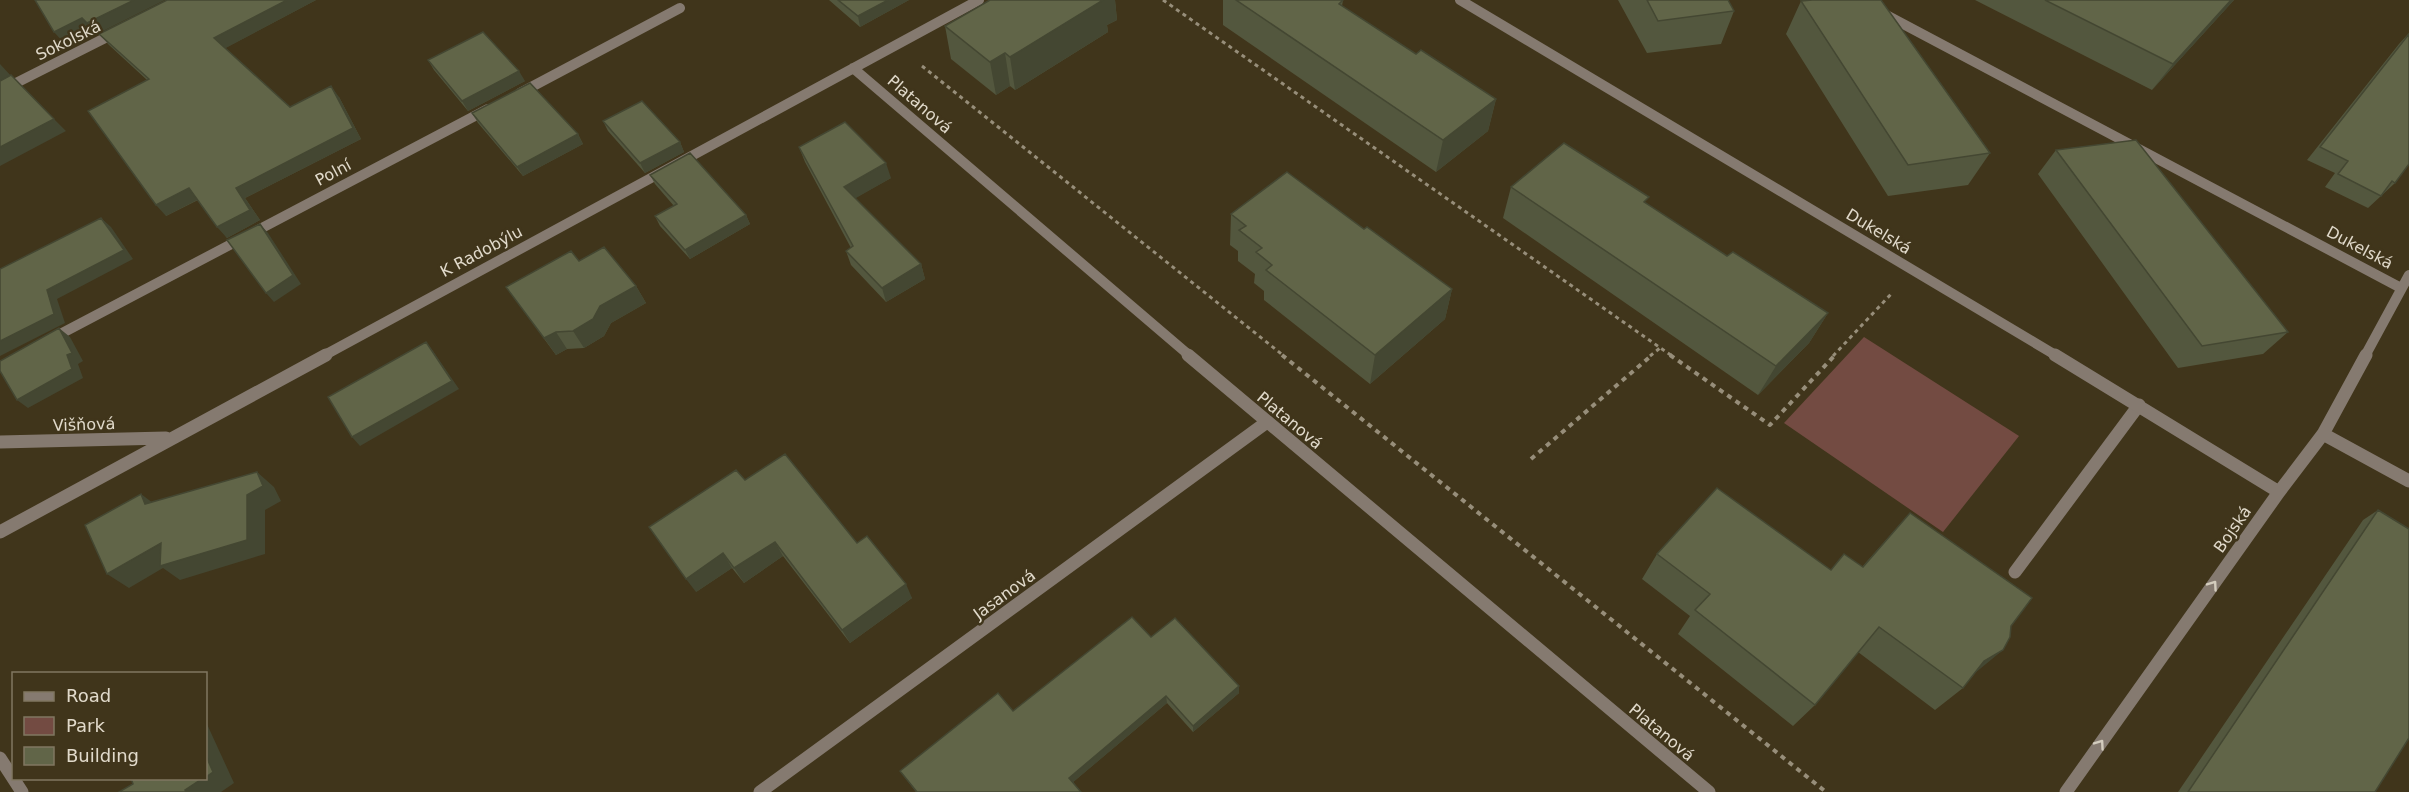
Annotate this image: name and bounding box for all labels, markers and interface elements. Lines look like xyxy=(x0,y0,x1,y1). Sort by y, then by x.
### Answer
street label: Sokolská xyxy=(33,17,104,64)
street label: Platanová xyxy=(884,71,956,138)
street label: Polní xyxy=(312,155,355,190)
street label: Dukelská xyxy=(1843,205,1915,258)
street label: K Radobýlu xyxy=(437,222,526,281)
street label: Dukelská xyxy=(2323,222,2396,273)
street label: Platanová xyxy=(1253,388,1326,453)
street label: Višňová xyxy=(52,414,116,435)
street label: Bojská xyxy=(2210,502,2255,556)
street label: Jasanová xyxy=(969,566,1039,624)
one-way arrow xyxy=(2206,581,2217,592)
legend xyxy=(12,672,207,780)
text: Road xyxy=(66,685,111,706)
street label: Platanová xyxy=(1625,700,1698,765)
text: Park xyxy=(66,715,105,736)
one-way arrow xyxy=(2093,740,2104,751)
text: Building xyxy=(66,745,139,766)

